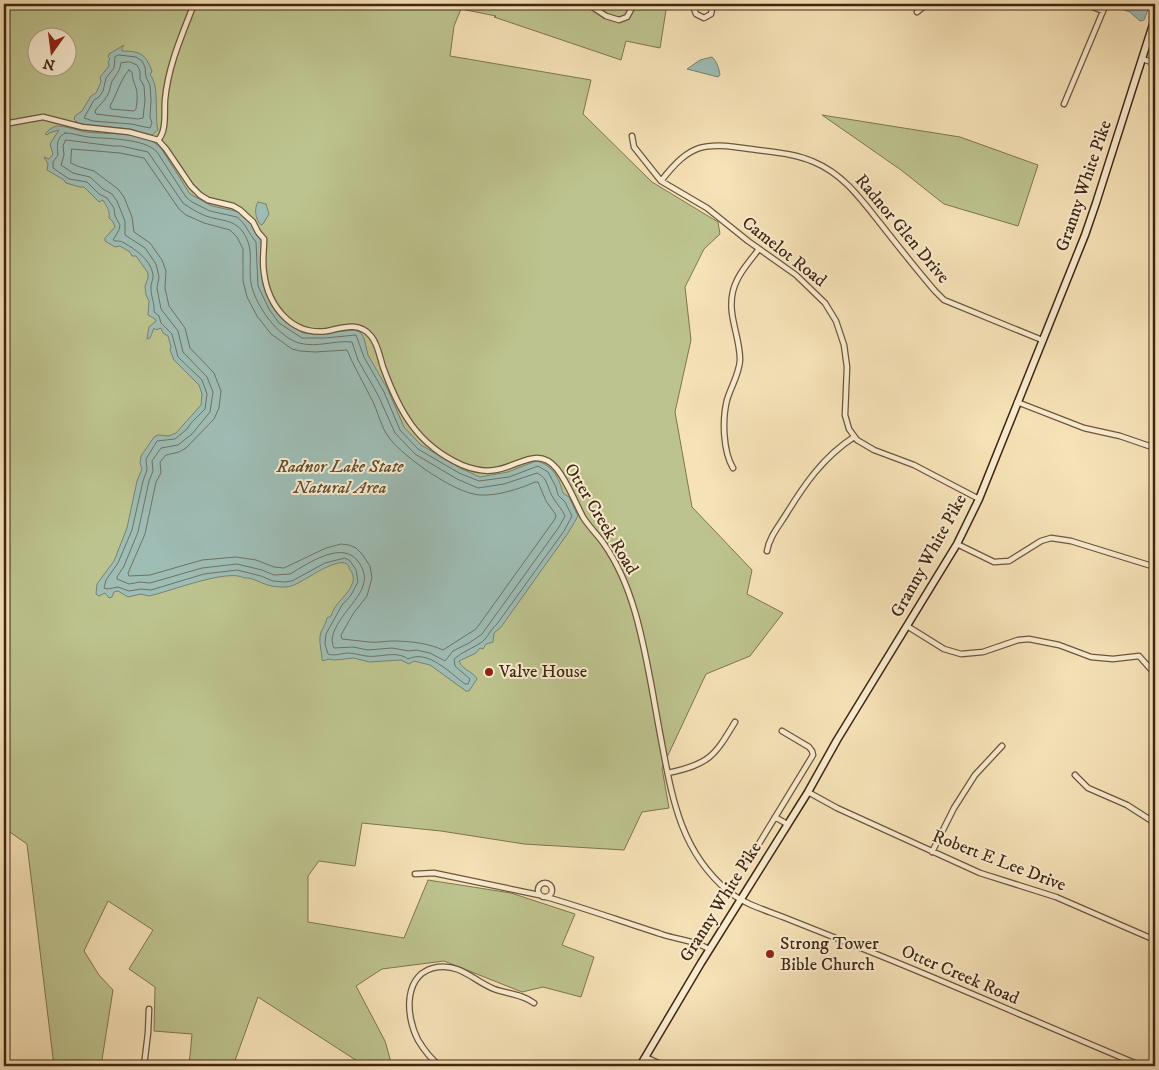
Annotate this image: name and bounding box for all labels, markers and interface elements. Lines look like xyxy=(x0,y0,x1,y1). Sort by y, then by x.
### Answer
north arrow xyxy=(28,28,78,78)
text: N xyxy=(41,53,57,74)
street label: Granny White Pike xyxy=(1051,117,1117,255)
street label: Radnor Glen Drive xyxy=(850,170,954,288)
street label: Camelot Road xyxy=(737,212,831,292)
park label: Radnor Lake State Natural Area xyxy=(276,456,404,499)
street label: Otter Creek Road xyxy=(559,459,643,579)
street label: Granny White Pike xyxy=(886,491,972,621)
place label: Valve House xyxy=(498,661,587,683)
marker: Valve House xyxy=(483,666,495,678)
street label: Robert E Lee Drive xyxy=(929,825,1069,897)
street label: Granny White Pike xyxy=(675,838,767,966)
place label: Strong Tower Bible Church xyxy=(780,933,879,976)
street label: Otter Creek Road xyxy=(898,940,1022,1010)
marker: Strong Tower Bible Church xyxy=(764,948,776,960)

